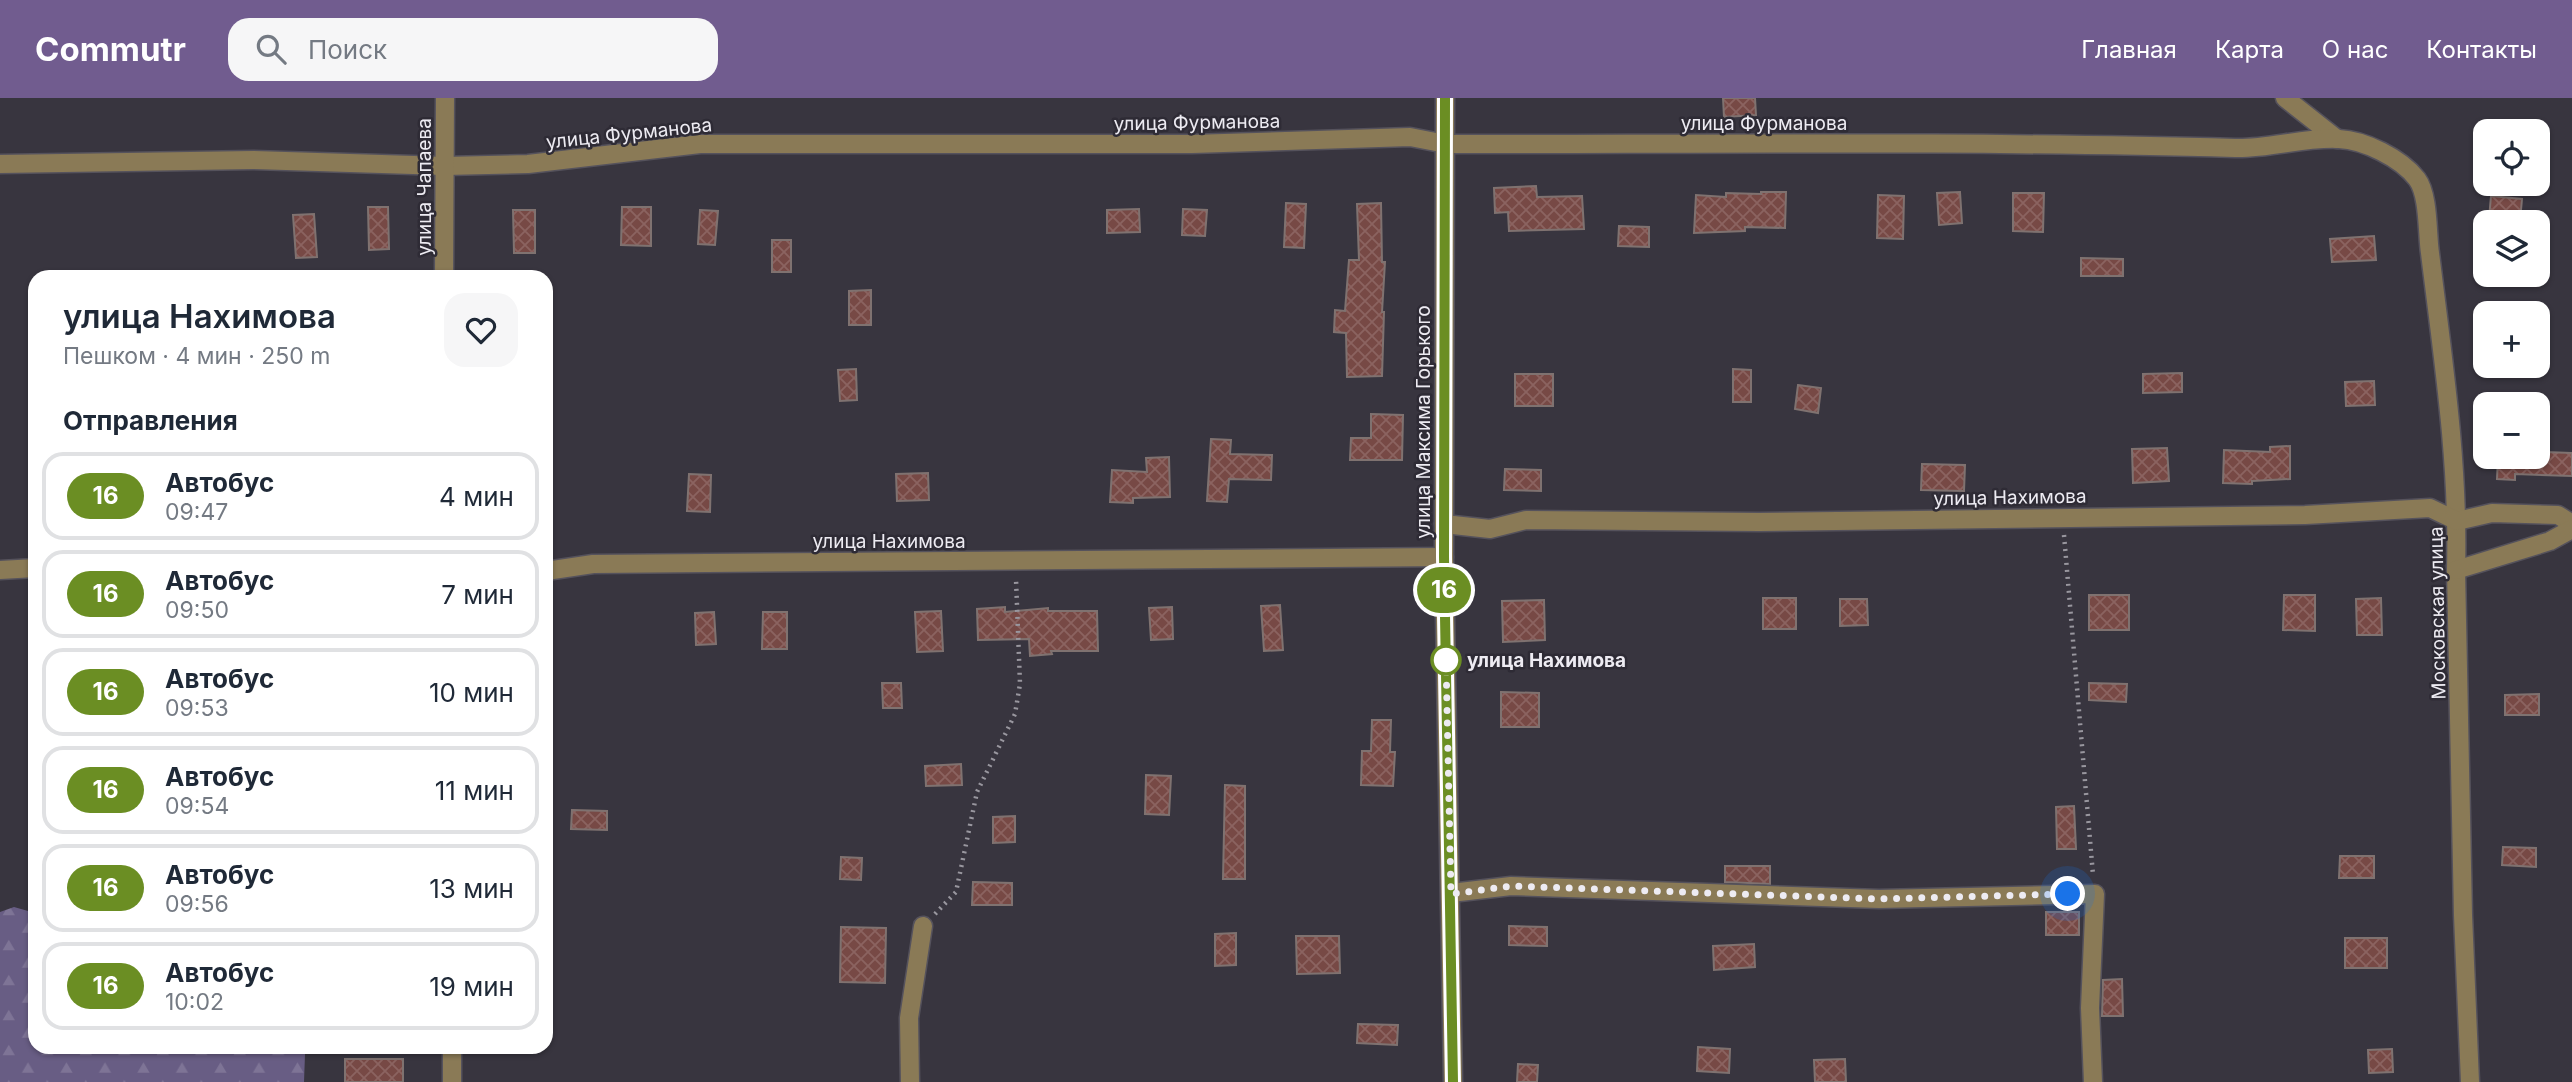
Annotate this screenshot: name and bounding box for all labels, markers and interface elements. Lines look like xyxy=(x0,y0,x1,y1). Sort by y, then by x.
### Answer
search box xyxy=(228,18,718,81)
text: Commutr xyxy=(35,29,186,69)
icon: search xyxy=(252,30,290,68)
text: Поиск xyxy=(308,34,387,65)
text: Главная xyxy=(2081,35,2177,64)
text: Карта xyxy=(2215,35,2284,64)
text: О нас xyxy=(2322,35,2388,64)
text: Контакты xyxy=(2426,35,2537,64)
street label: улица Фурманова xyxy=(1113,110,1281,135)
street label: улица Фурманова xyxy=(1681,112,1847,135)
street label: улица Фурманова xyxy=(545,113,713,154)
street label: улица Чапаева xyxy=(413,118,436,256)
map controls xyxy=(2473,119,2550,469)
button: locate xyxy=(2473,119,2550,196)
button: layers xyxy=(2473,210,2550,287)
button: heart xyxy=(444,293,518,367)
text: улица Нахимова xyxy=(63,296,336,336)
button: + xyxy=(2473,301,2550,378)
street label: улица Максима Горького xyxy=(1412,305,1435,539)
text: Пешком · 4 мин · 250 m xyxy=(63,342,330,370)
button: − xyxy=(2473,392,2550,469)
text: Отправления xyxy=(63,405,238,436)
text: Автобус xyxy=(165,467,274,498)
text: 16 xyxy=(93,481,118,510)
text: 4 мин xyxy=(439,481,514,512)
street label: улица Нахимова xyxy=(1933,485,2087,510)
text: 09:47 xyxy=(165,498,228,526)
street label: Московская улица xyxy=(2424,526,2451,700)
street label: улица Нахимова xyxy=(812,530,966,553)
text: Автобус xyxy=(165,565,274,596)
line badge: 16 xyxy=(1412,567,1476,613)
text: 16 xyxy=(1431,575,1457,604)
text: 16 xyxy=(93,579,118,608)
text: 7 мин xyxy=(441,579,514,610)
text: 09:50 xyxy=(165,596,229,624)
marker: улица Нахимова xyxy=(1431,645,1461,675)
place label: улица Нахимова xyxy=(1467,649,1626,672)
text: Автобус xyxy=(165,663,274,694)
text: 16 xyxy=(93,677,118,706)
text: 10 мин xyxy=(429,677,514,708)
text: 09:53 xyxy=(165,694,229,722)
text: Автобус xyxy=(165,761,274,792)
text: 16 xyxy=(93,775,118,804)
text: 11 мин xyxy=(435,775,514,806)
text: 09:54 xyxy=(165,792,229,820)
text: Автобус xyxy=(165,859,274,890)
text: 16 xyxy=(93,873,118,902)
text: 13 мин xyxy=(429,873,514,904)
your location xyxy=(2050,876,2085,911)
text: 09:56 xyxy=(165,890,229,918)
text: Автобус xyxy=(165,957,274,988)
text: 16 xyxy=(93,971,118,1000)
text: 19 мин xyxy=(429,971,514,1002)
text: 10:02 xyxy=(165,988,224,1016)

